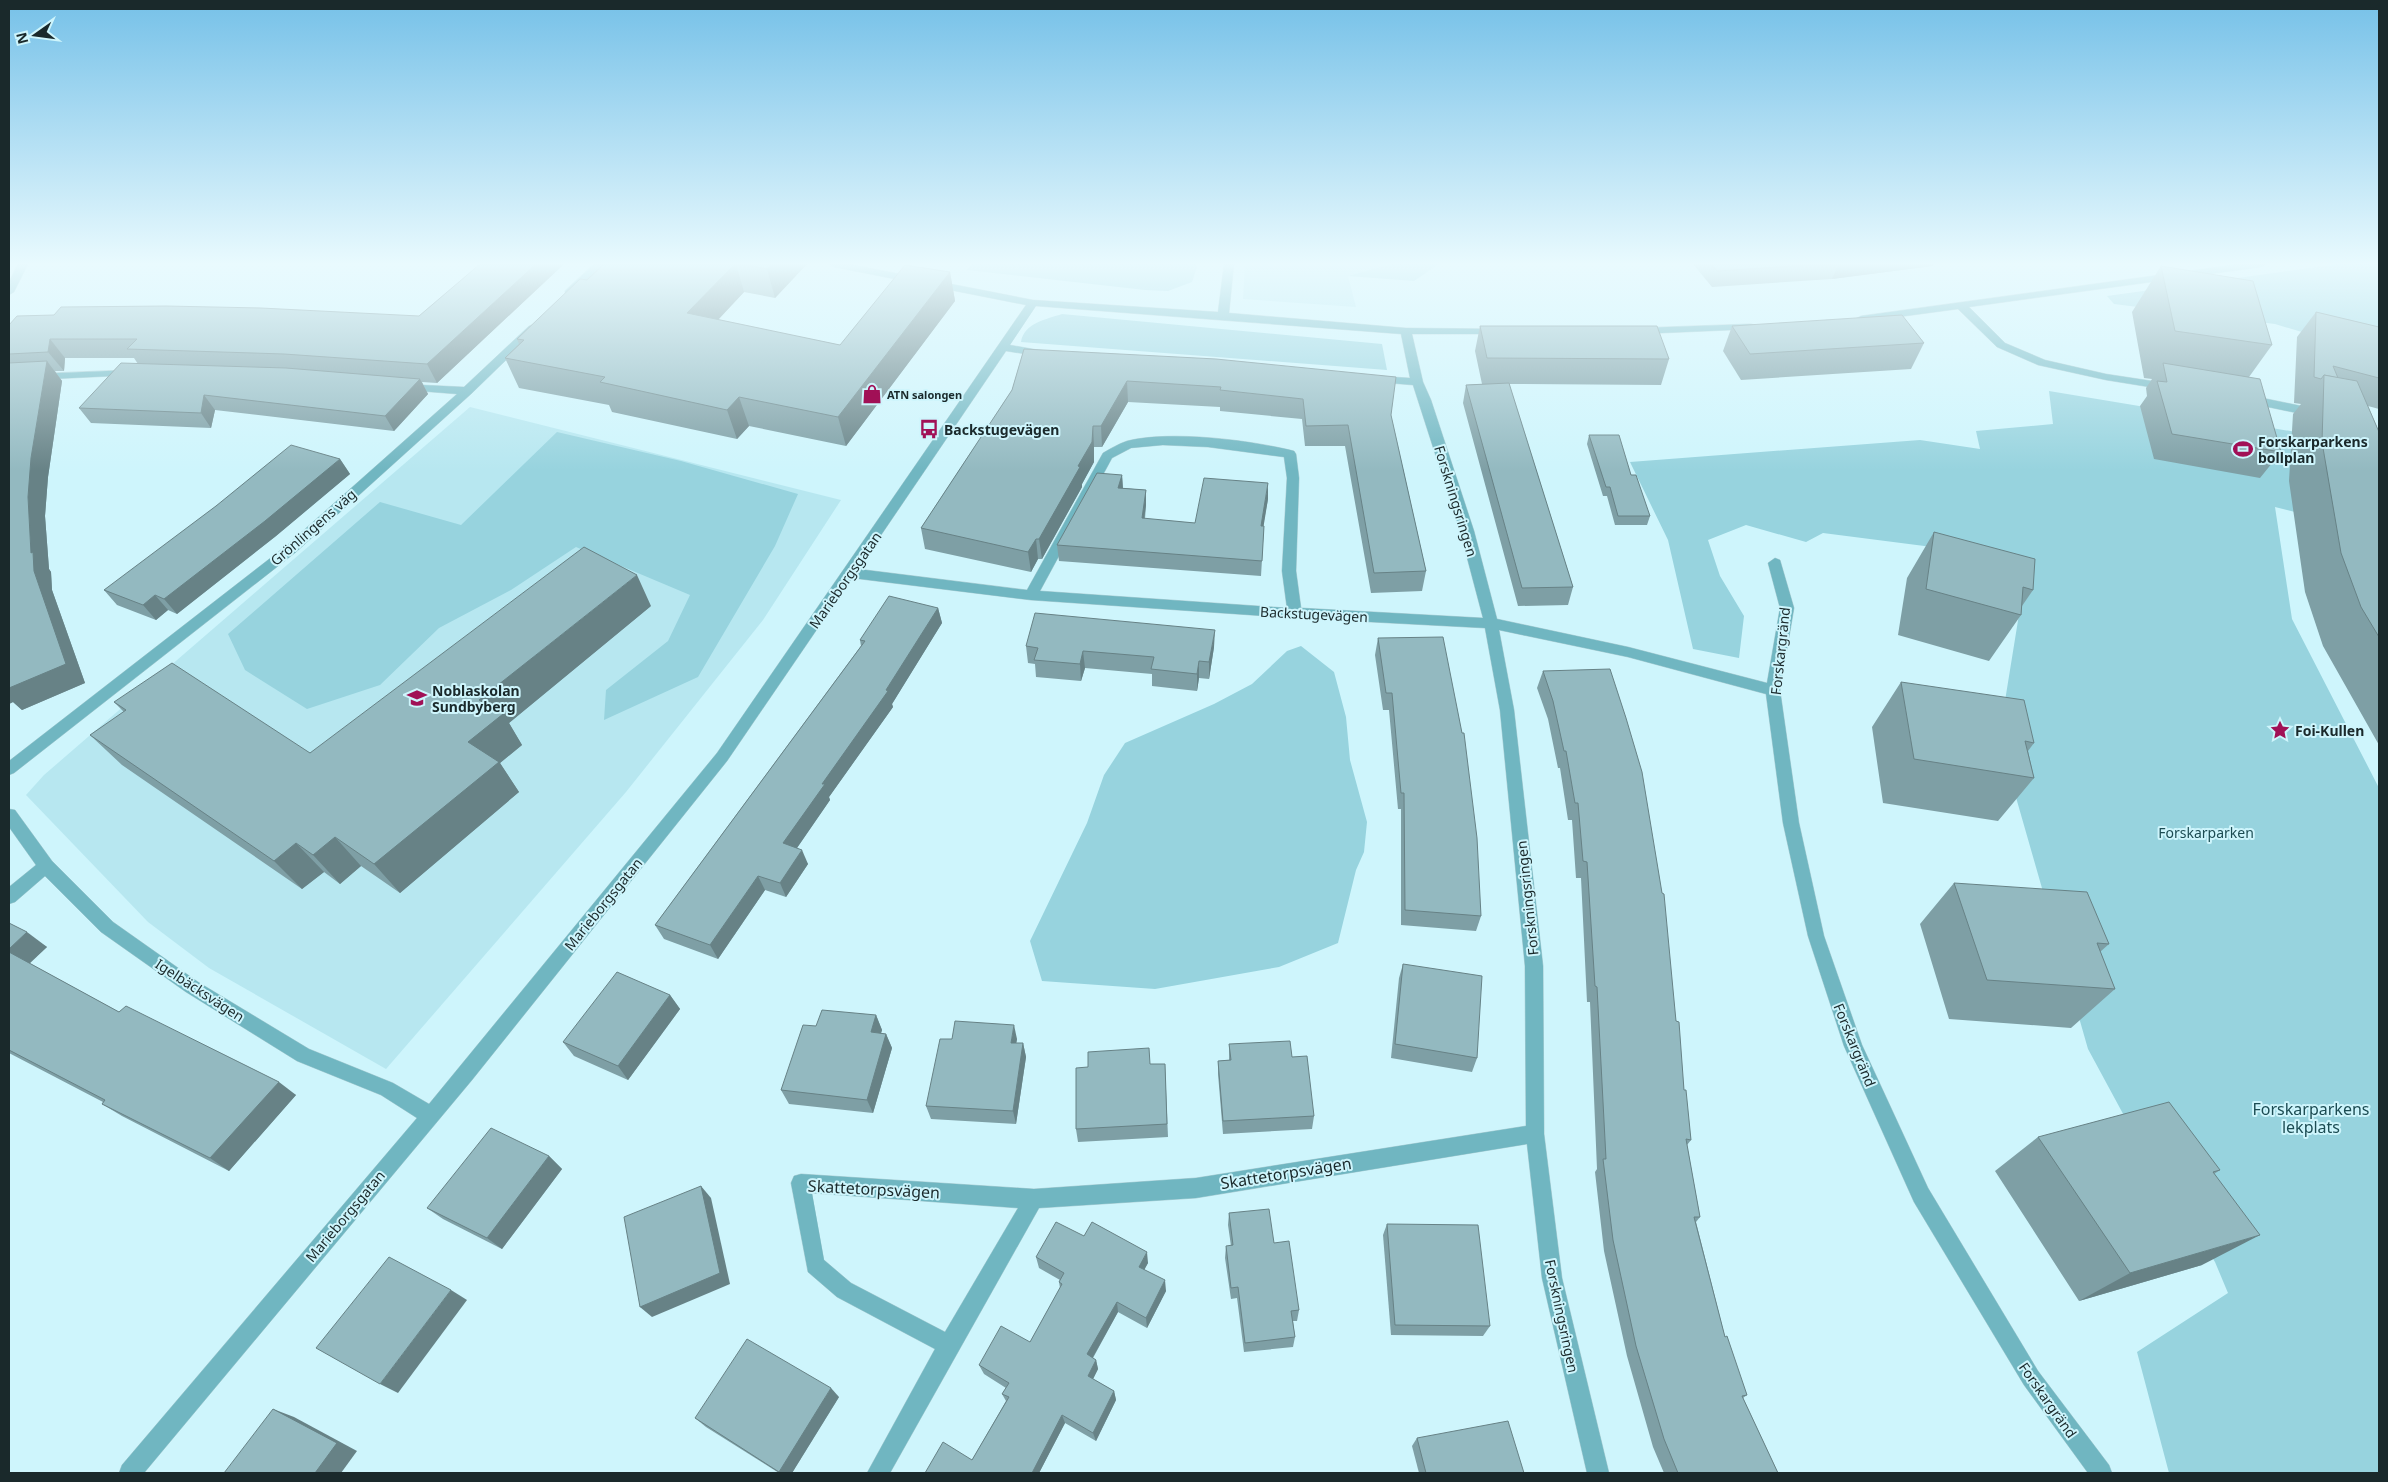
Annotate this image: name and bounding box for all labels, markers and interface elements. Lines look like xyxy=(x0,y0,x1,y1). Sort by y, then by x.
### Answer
north arrow xyxy=(10,10,60,60)
text: N xyxy=(11,30,32,46)
shop icon: ATN salongen xyxy=(861,383,883,405)
place label: ATN salongen xyxy=(887,387,962,402)
bus stop icon: Backstugevägen xyxy=(918,418,940,440)
place label: Backstugevägen xyxy=(944,420,1059,439)
place label: Forskarparkens bollplan xyxy=(2258,432,2368,467)
sports icon: Forskarparkens bollplan xyxy=(2232,438,2254,460)
street label: Forskningsringen xyxy=(1430,443,1482,559)
street label: Grönlingens väg xyxy=(266,484,360,570)
street label: Marieborgsgatan xyxy=(805,528,885,632)
street label: Backstugevägen xyxy=(1260,602,1368,626)
street label: Forskargränd xyxy=(1766,606,1794,696)
place label: Noblaskolan Sundbyberg xyxy=(432,681,520,716)
school or university icon: Noblaskolan Sundbyberg xyxy=(406,687,428,709)
place icon: Foi-Kullen xyxy=(2269,719,2291,741)
place label: Foi-Kullen xyxy=(2295,721,2364,740)
park label: Forskarparken xyxy=(2158,823,2254,842)
street label: Forskningsringen xyxy=(1512,840,1542,956)
street label: Marieborgsgatan xyxy=(560,854,646,954)
street label: Igelbäcksvägen xyxy=(152,954,248,1026)
street label: Forskargränd xyxy=(1830,1000,1880,1090)
park label: Forskarparkens lekplats xyxy=(2253,1098,2369,1138)
street label: Skattetorpsvägen xyxy=(1219,1152,1353,1194)
street label: Marieborgsgatan xyxy=(301,1166,389,1266)
street label: Skattetorpsvägen xyxy=(807,1175,941,1203)
street label: Forskningsringen xyxy=(1541,1258,1583,1374)
street label: Forskargränd xyxy=(2015,1358,2081,1442)

